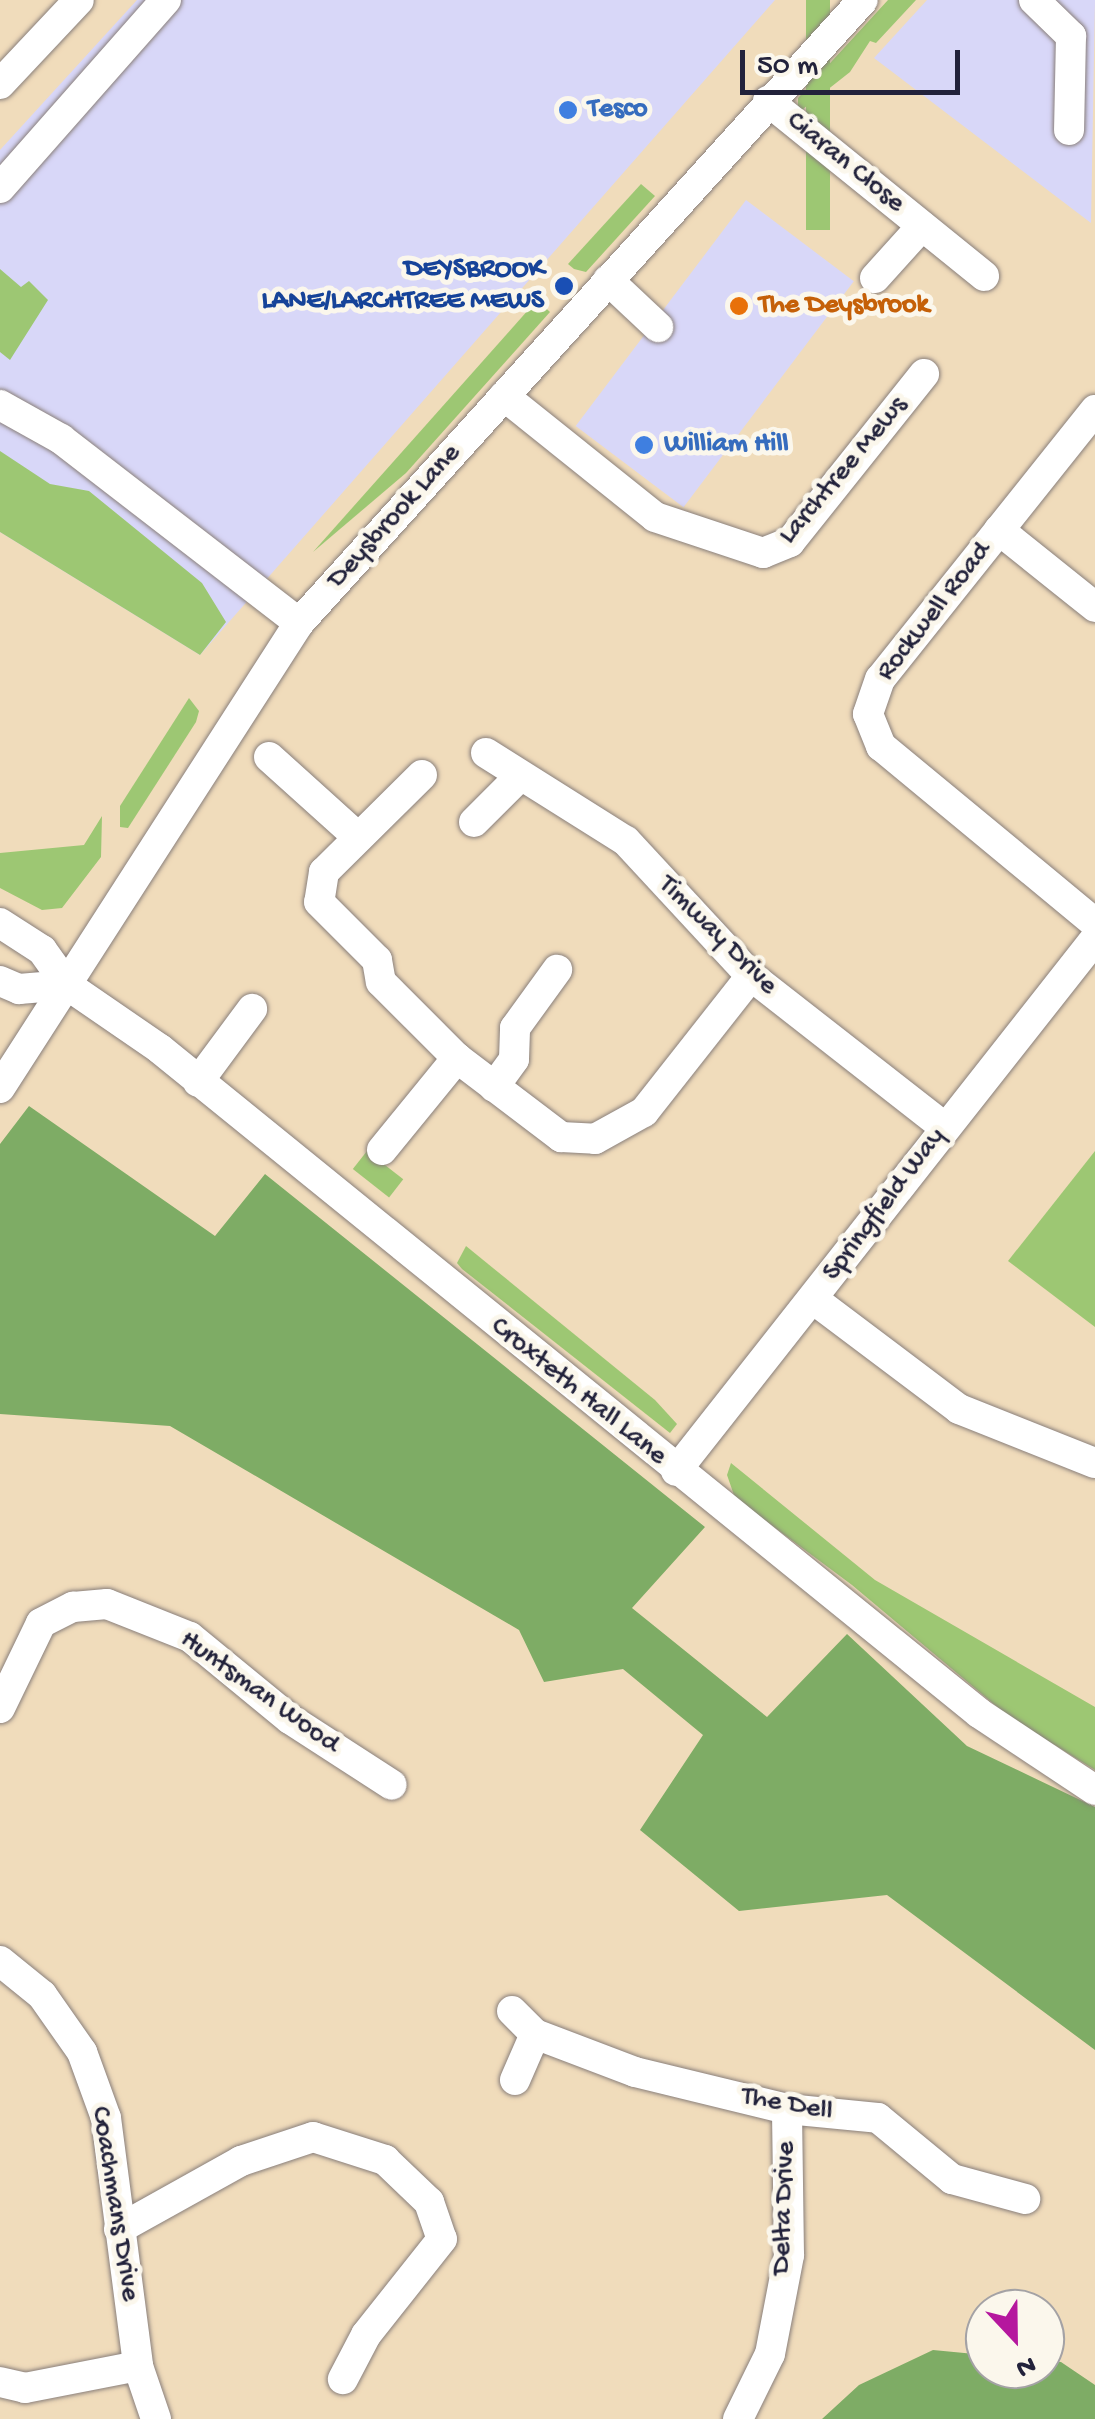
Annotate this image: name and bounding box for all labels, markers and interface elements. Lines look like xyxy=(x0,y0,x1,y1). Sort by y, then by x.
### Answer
scale bar xyxy=(745,30,965,92)
text: 50 m xyxy=(757,50,818,85)
place label: Tesco xyxy=(588,93,648,127)
marker: Tesco xyxy=(557,99,579,121)
street label: Ciaran Close xyxy=(779,105,911,221)
place label: DEYSBROOK LANE/LARCHTREE MEWS xyxy=(262,253,544,319)
marker: DEYSBROOK LANE/LARCHTREE MEWS xyxy=(553,275,575,297)
place label: The Deysbrook xyxy=(759,289,929,323)
marker: The Deysbrook xyxy=(728,295,750,317)
street label: Larchtree Mews xyxy=(772,390,916,552)
place label: William Hill xyxy=(664,428,789,462)
marker: William Hill xyxy=(633,434,655,456)
street label: Deysbrook Lane xyxy=(321,438,469,596)
street label: Rockwell Road xyxy=(870,536,1000,688)
street label: Timway Drive xyxy=(650,869,784,1003)
street label: Springfield Way xyxy=(816,1122,954,1288)
street label: Croxteth Hall Lane xyxy=(483,1311,673,1473)
street label: Huntsman Wood xyxy=(173,1624,345,1762)
street label: The Dell xyxy=(739,2080,835,2130)
street label: Coachmans Drive xyxy=(82,2104,146,2304)
street label: Delta Drive xyxy=(766,2141,804,2275)
north arrow xyxy=(965,2289,1065,2389)
text: N xyxy=(1011,2347,1040,2384)

